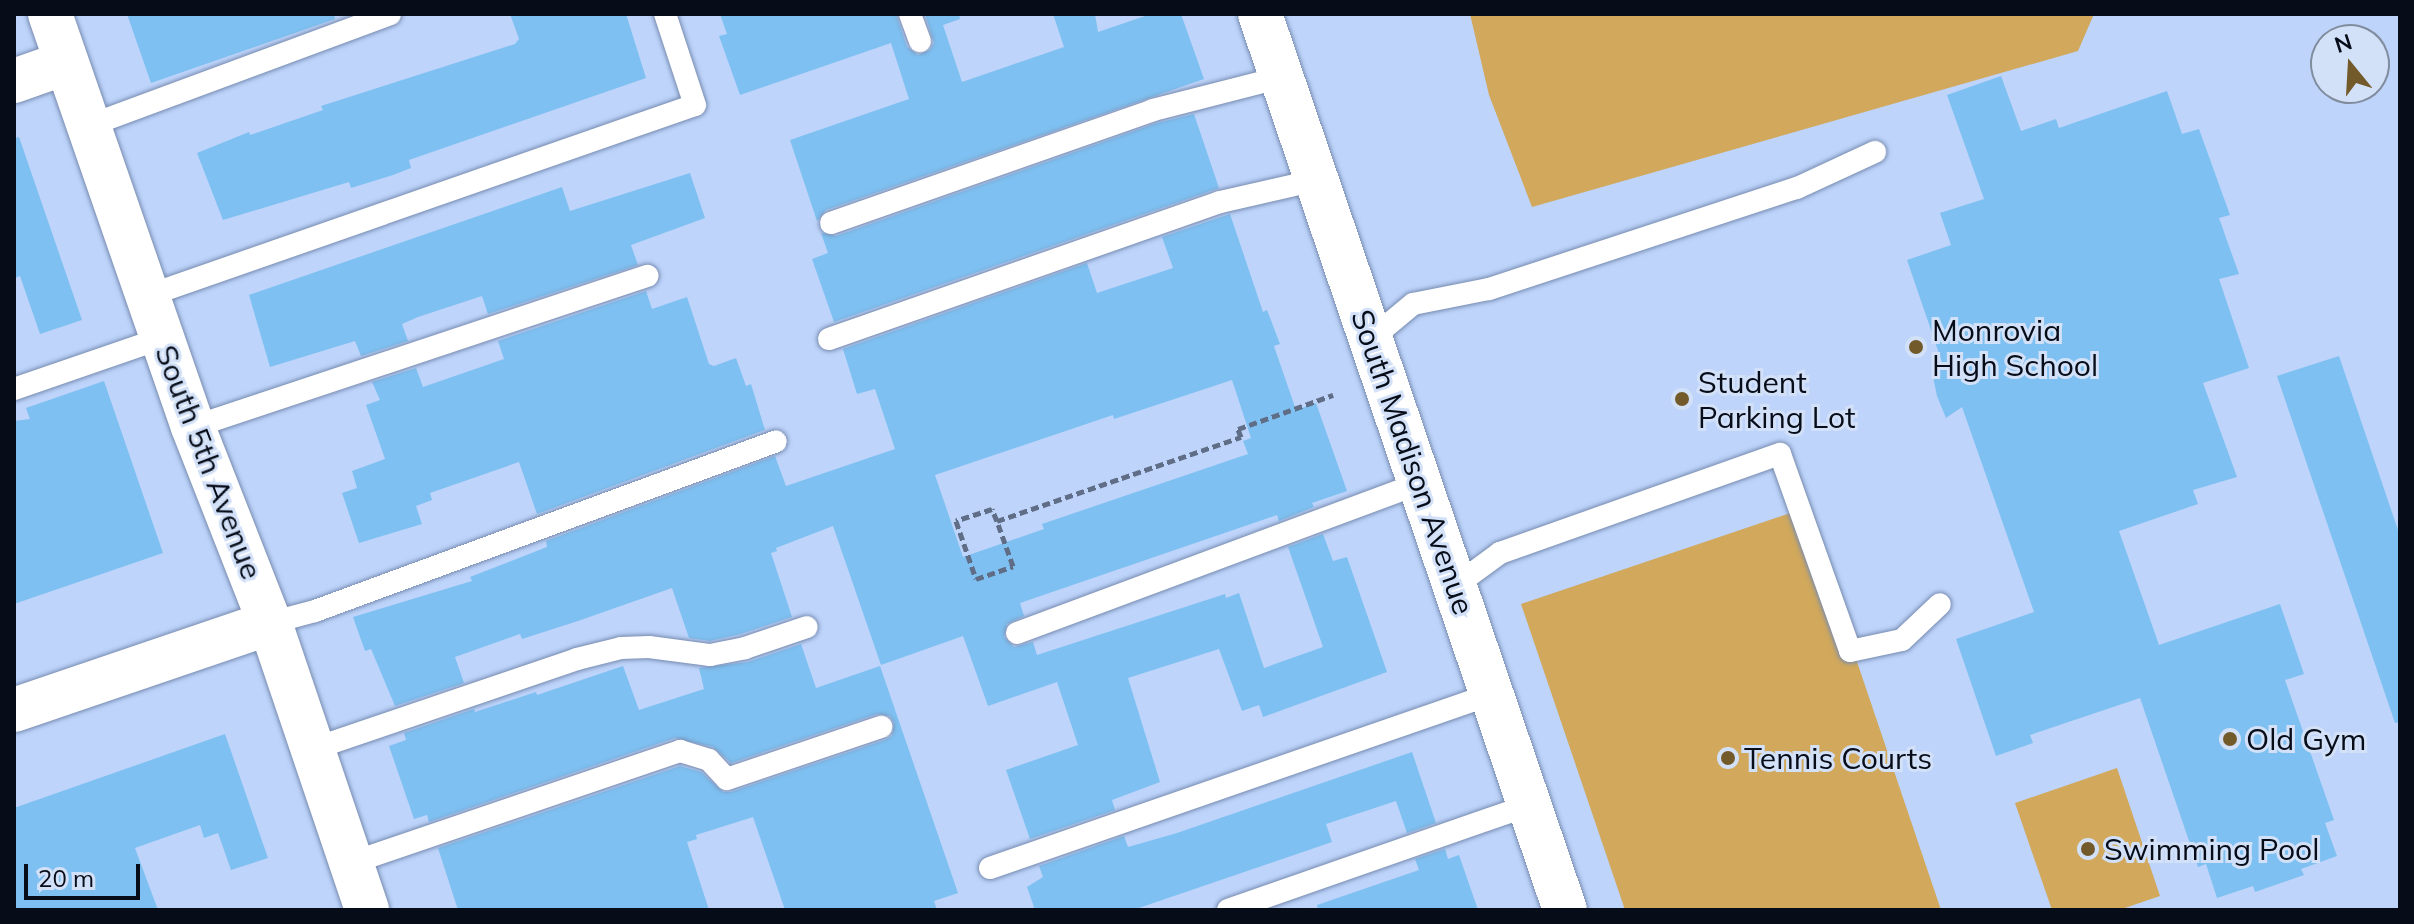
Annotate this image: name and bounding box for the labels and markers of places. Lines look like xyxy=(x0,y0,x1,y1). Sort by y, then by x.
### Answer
place label: Monrovia High School xyxy=(1932,312,2098,382)
marker: Monrovia High School xyxy=(1907,338,1925,356)
place label: Student Parking Lot xyxy=(1698,364,1855,434)
marker: Student Parking Lot xyxy=(1673,390,1691,408)
place label: Old Gym xyxy=(2246,721,2366,757)
marker: Old Gym xyxy=(2221,730,2239,748)
place label: Tennis Courts xyxy=(1744,740,1932,776)
marker: Tennis Courts xyxy=(1719,749,1737,767)
place label: Swimming Pool xyxy=(2104,831,2319,867)
marker: Swimming Pool xyxy=(2079,840,2097,858)

